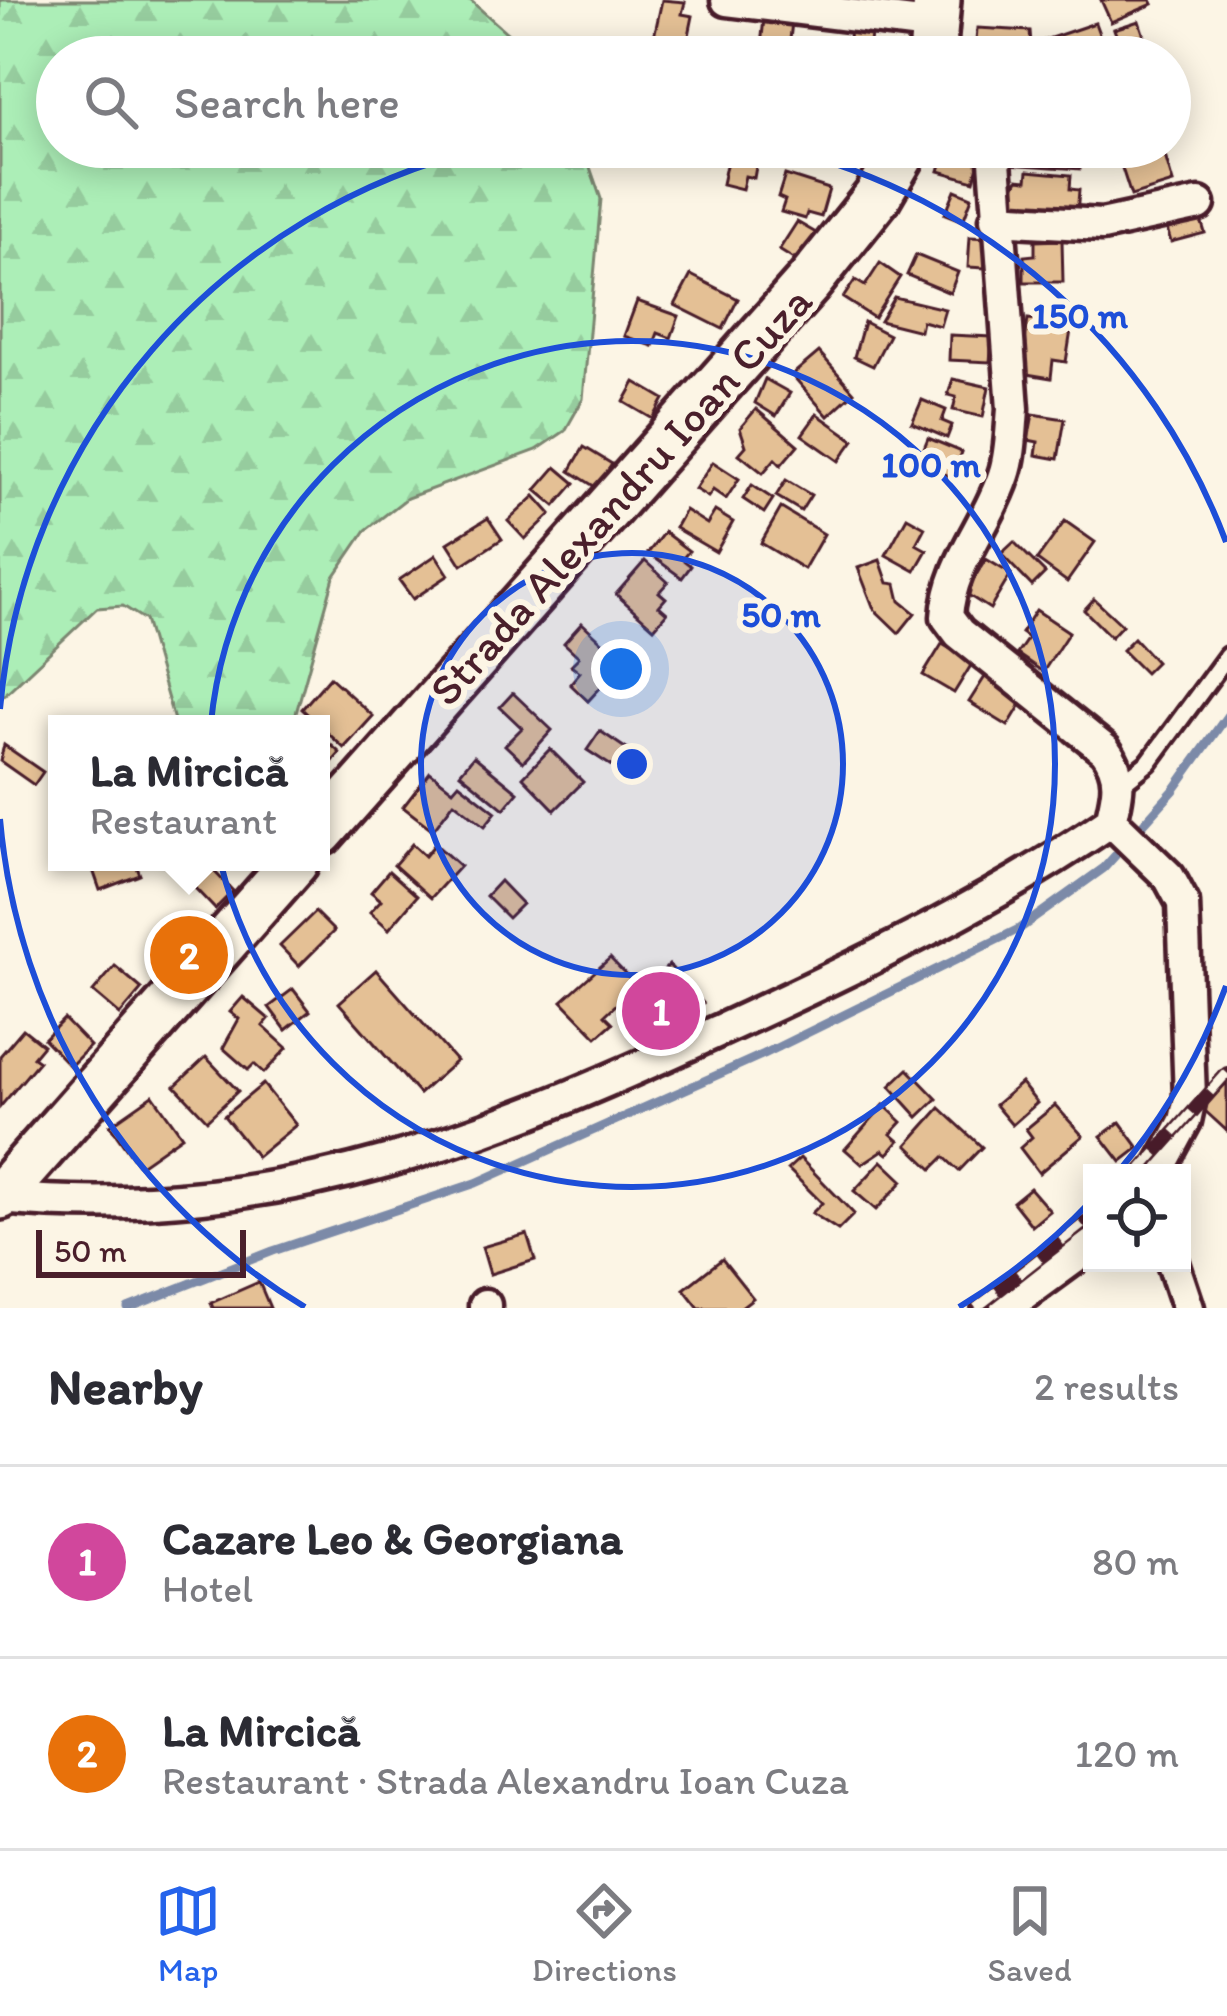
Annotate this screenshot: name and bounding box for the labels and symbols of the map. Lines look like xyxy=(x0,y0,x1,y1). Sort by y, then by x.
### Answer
street label: Strada Alexandru Ioan Cuza xyxy=(417,274,823,716)
text: 150 m xyxy=(1032,294,1129,337)
text: 100 m xyxy=(881,443,981,486)
text: 50 m xyxy=(741,593,821,636)
your location xyxy=(591,639,651,699)
centre of rings xyxy=(611,743,653,785)
pin: 2 xyxy=(150,910,228,1000)
pin: 1 xyxy=(622,966,700,1056)
scale bar xyxy=(36,1224,246,1277)

